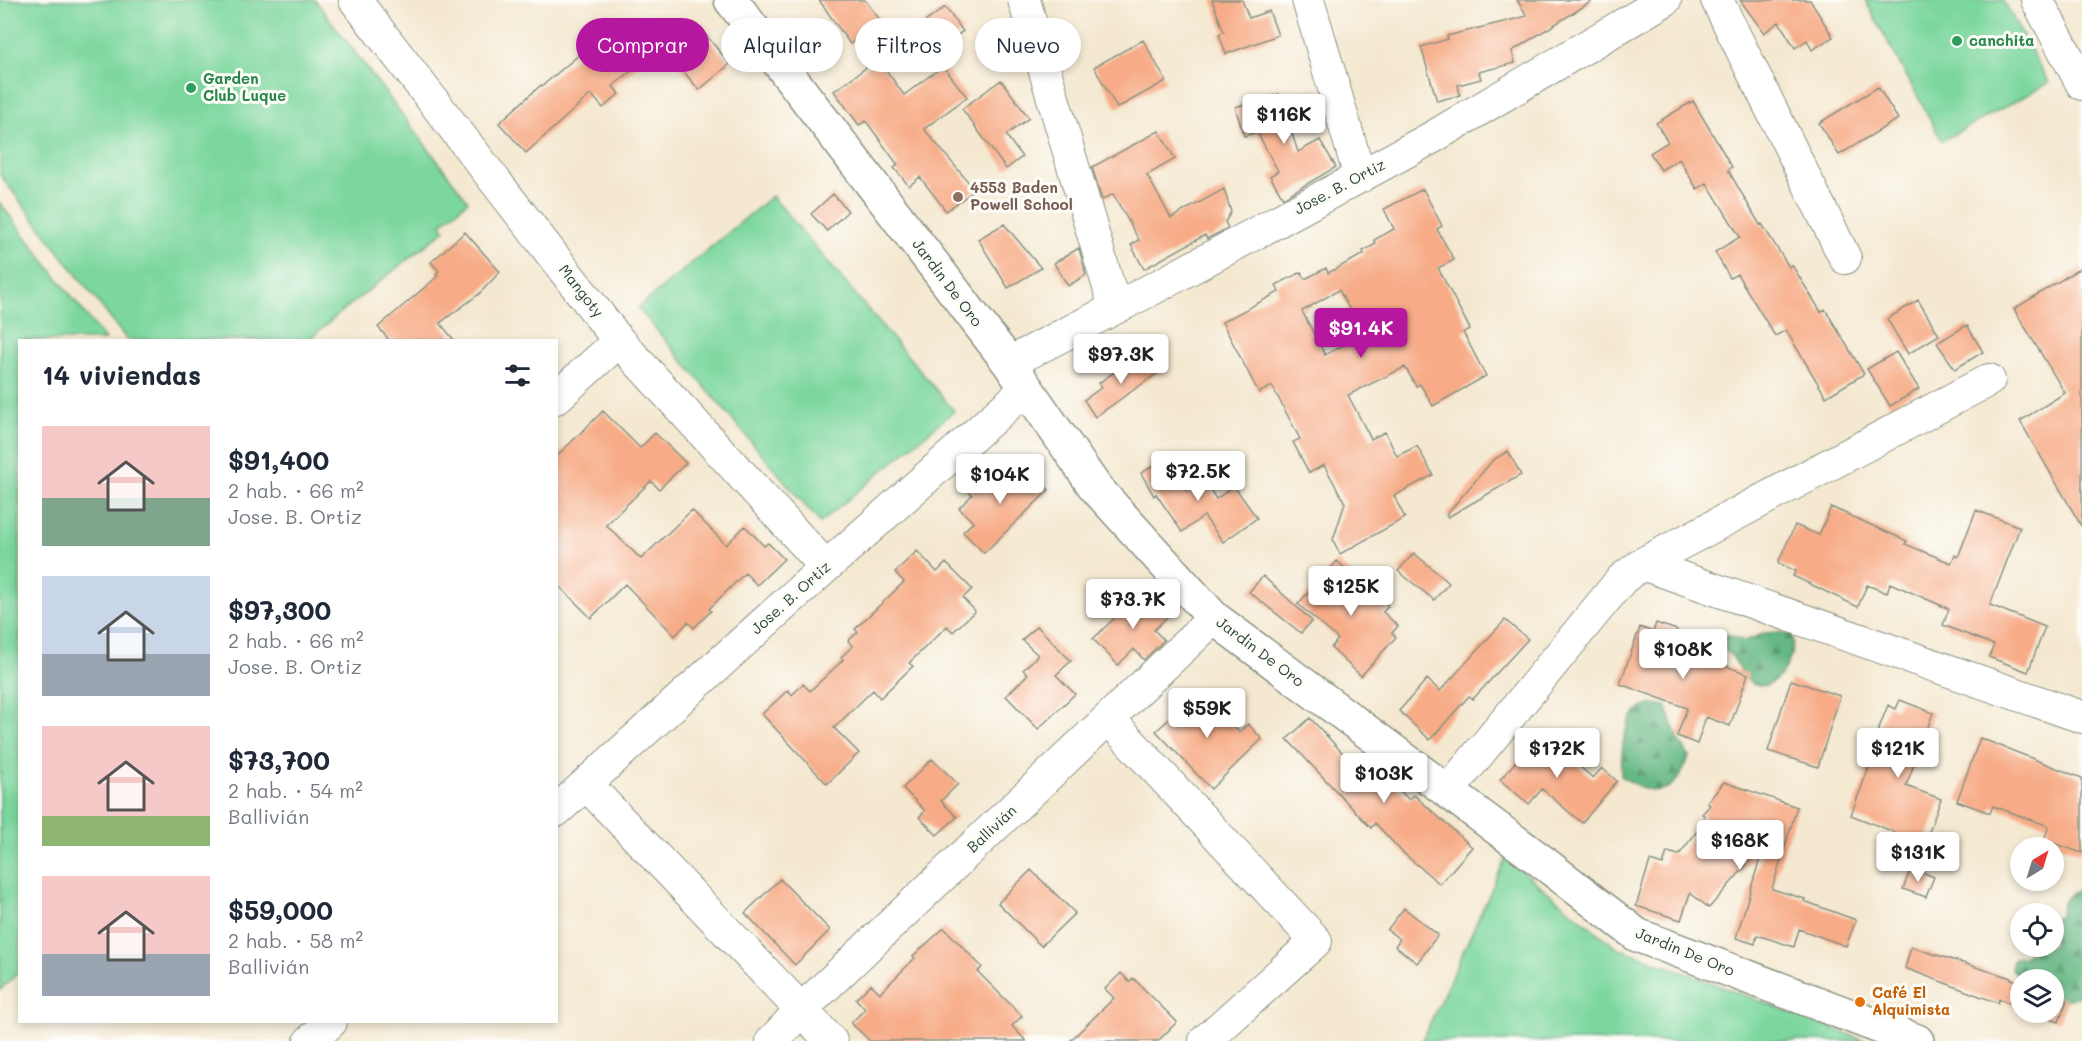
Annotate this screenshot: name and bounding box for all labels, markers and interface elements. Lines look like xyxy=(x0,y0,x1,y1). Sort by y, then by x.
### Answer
chip: Comprar xyxy=(576,18,709,72)
chip: Alquilar xyxy=(721,18,843,72)
chip: Filtros xyxy=(855,18,963,72)
chip: Nuevo xyxy=(975,18,1081,72)
place label: canchita xyxy=(1969,30,2034,50)
marker: canchita xyxy=(1950,34,1964,48)
place label: Garden Club Luque xyxy=(203,68,286,105)
marker: Garden Club Luque xyxy=(184,81,198,95)
pin: $116K xyxy=(1242,94,1326,145)
text: $116K xyxy=(1256,100,1312,126)
street label: Jose. B. Ortiz xyxy=(1290,154,1389,219)
place label: 4553 Baden Powell School xyxy=(970,177,1073,214)
marker: 4553 Baden Powell School xyxy=(951,190,965,204)
street label: Jardin De Oro xyxy=(908,234,987,330)
street label: Mangoty xyxy=(555,260,609,321)
pin: $91.4K xyxy=(1312,308,1410,359)
text: $91.4K xyxy=(1328,314,1394,340)
pin: $97.3K xyxy=(1072,334,1170,385)
text: $97.3K xyxy=(1088,340,1154,366)
text: 14 viviendas xyxy=(42,358,201,392)
icon: filters xyxy=(501,359,534,392)
text: $91,400 xyxy=(228,443,329,477)
icon: home xyxy=(90,450,162,522)
pin: $72.5K xyxy=(1149,451,1247,502)
pin: $104K xyxy=(958,454,1042,505)
text: $72.5K xyxy=(1165,457,1231,483)
text: $104K xyxy=(970,460,1030,486)
text: 2 hab. · 66 m² xyxy=(228,477,364,503)
text: Jose. B. Ortiz xyxy=(228,503,362,529)
street label: Jose. B. Ortiz xyxy=(746,556,834,638)
pin: $125K xyxy=(1309,566,1393,617)
text: $125K xyxy=(1322,572,1380,598)
pin: $73.7K xyxy=(1084,579,1182,630)
text: $73.7K xyxy=(1100,585,1166,611)
text: $97,300 xyxy=(228,593,331,627)
icon: home xyxy=(90,600,162,672)
street label: Jardin De Oro xyxy=(1213,612,1309,691)
text: 2 hab. · 66 m² xyxy=(228,627,364,653)
pin: $108K xyxy=(1641,629,1725,680)
text: $108K xyxy=(1653,635,1713,661)
text: Jose. B. Ortiz xyxy=(228,653,362,679)
pin: $59K xyxy=(1171,688,1243,739)
text: $59K xyxy=(1182,694,1232,720)
pin: $172K xyxy=(1515,728,1599,779)
pin: $121K xyxy=(1856,728,1940,779)
text: $172K xyxy=(1529,734,1585,760)
text: $121K xyxy=(1871,734,1925,760)
text: $73,700 xyxy=(228,743,330,777)
icon: home xyxy=(90,750,162,822)
pin: $103K xyxy=(1342,753,1426,804)
text: $103K xyxy=(1354,759,1414,785)
text: 2 hab. · 54 m² xyxy=(228,777,363,803)
street label: Ballivián xyxy=(962,800,1020,856)
text: Ballivián xyxy=(228,803,309,829)
pin: $168K xyxy=(1698,820,1782,871)
text: $168K xyxy=(1711,826,1769,852)
pin: $131K xyxy=(1876,832,1960,883)
north arrow xyxy=(2010,837,2064,891)
map controls xyxy=(2010,837,2064,1023)
text: $131K xyxy=(1890,838,1946,864)
text: $59,000 xyxy=(228,893,333,927)
icon: home xyxy=(90,900,162,972)
button: locate xyxy=(2010,903,2064,957)
street label: Jardin De Oro xyxy=(1633,922,1738,980)
text: 2 hab. · 58 m² xyxy=(228,927,363,953)
text: Ballivián xyxy=(228,953,309,979)
button: layers xyxy=(2010,969,2064,1023)
place label: Café El Alquimista xyxy=(1872,982,1950,1019)
marker: Café El Alquimista xyxy=(1853,995,1867,1009)

